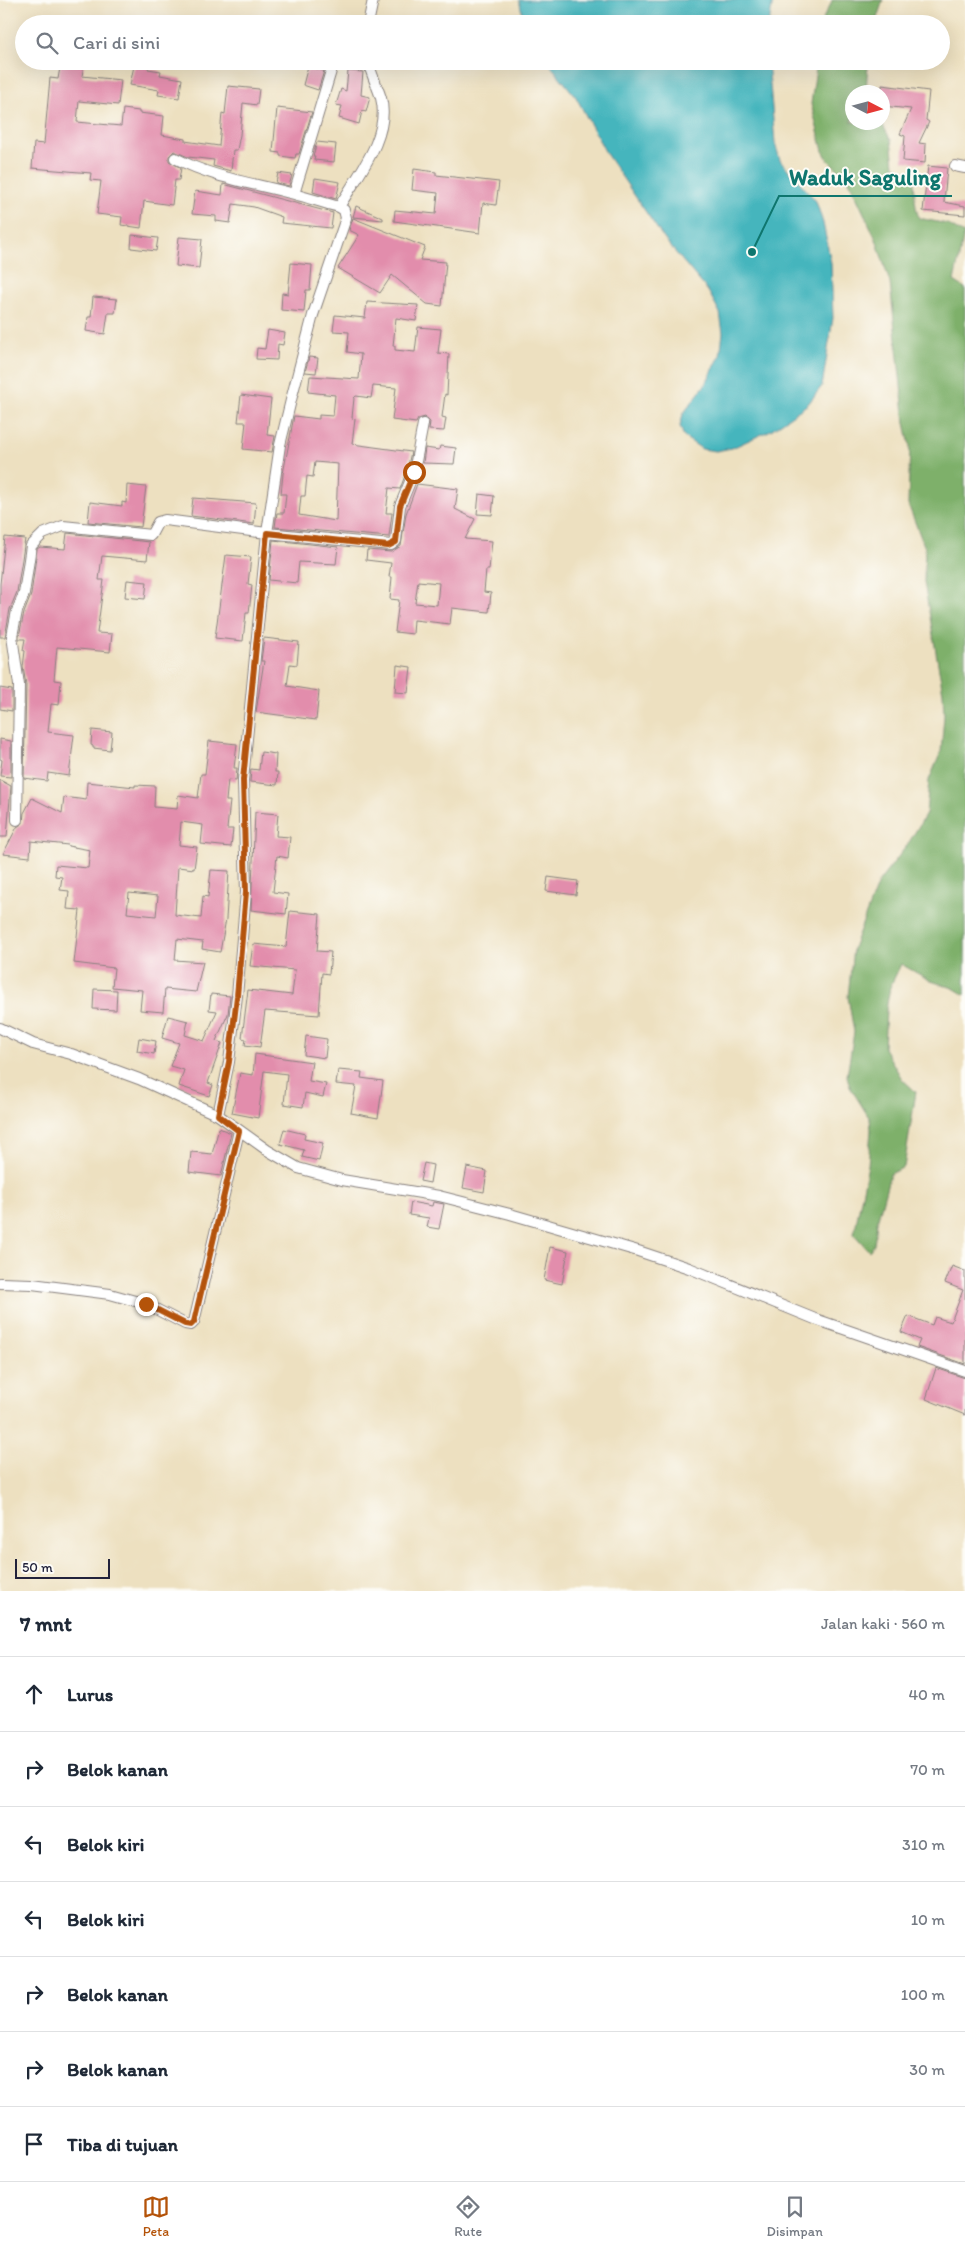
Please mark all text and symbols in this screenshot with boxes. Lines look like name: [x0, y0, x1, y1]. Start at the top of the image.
search box: [15, 15, 950, 70]
icon: search: [33, 29, 61, 57]
text: Cari di sini: [73, 31, 160, 54]
north arrow: [845, 85, 890, 130]
callout: Waduk Saguling: [779, 159, 952, 196]
text: Waduk Saguling: [789, 164, 942, 191]
route start: [403, 461, 426, 484]
route end: [135, 1293, 158, 1316]
scale bar: [15, 1556, 110, 1579]
text: 50 m: [22, 1559, 53, 1576]
text: 7 mnt: [20, 1611, 72, 1636]
text: Jalan kaki · 560 m: [821, 1614, 945, 1633]
icon: ahead: [20, 1680, 48, 1708]
text: Lurus: [67, 1683, 113, 1706]
text: 40 m: [908, 1685, 945, 1704]
icon: right: [20, 1755, 48, 1783]
text: Belok kanan: [67, 1758, 168, 1781]
text: 70 m: [910, 1760, 945, 1779]
icon: left: [20, 1830, 48, 1858]
text: Belok kiri: [67, 1833, 144, 1856]
text: 310 m: [902, 1835, 945, 1854]
icon: left: [20, 1905, 48, 1933]
text: Belok kiri: [67, 1908, 144, 1931]
text: 10 m: [911, 1910, 945, 1929]
icon: right: [20, 1980, 48, 2008]
text: Belok kanan: [67, 1983, 168, 2006]
text: 100 m: [901, 1985, 945, 2004]
icon: right: [20, 2055, 48, 2083]
text: Belok kanan: [67, 2058, 168, 2081]
text: 30 m: [909, 2060, 945, 2079]
icon: arrive: [20, 2130, 48, 2158]
text: Tiba di tujuan: [67, 2133, 178, 2156]
tab: Peta: [142, 2193, 170, 2240]
tab: Rute: [454, 2193, 482, 2240]
tab: Disimpan: [766, 2193, 823, 2240]

